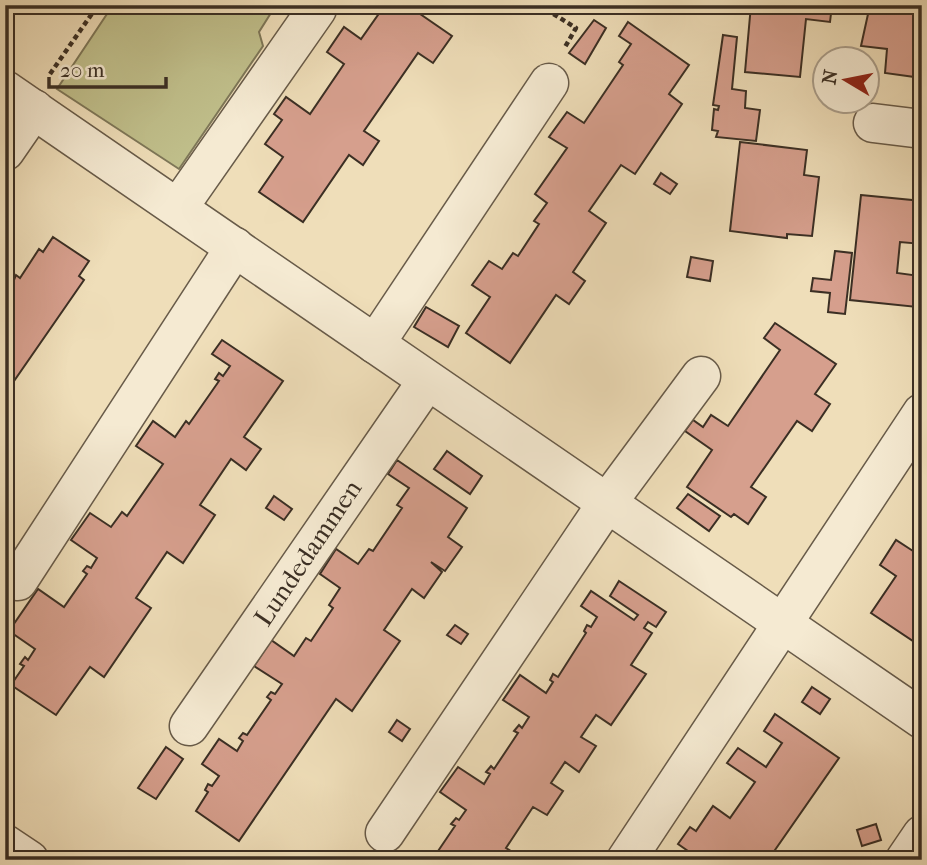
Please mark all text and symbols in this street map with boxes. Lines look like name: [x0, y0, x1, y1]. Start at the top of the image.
scale bar: [49, 46, 166, 90]
north arrow: [811, 46, 881, 116]
text: 20 m: [60, 58, 105, 82]
text: N: [818, 68, 842, 86]
street label: Lundedammen: [248, 474, 368, 632]

